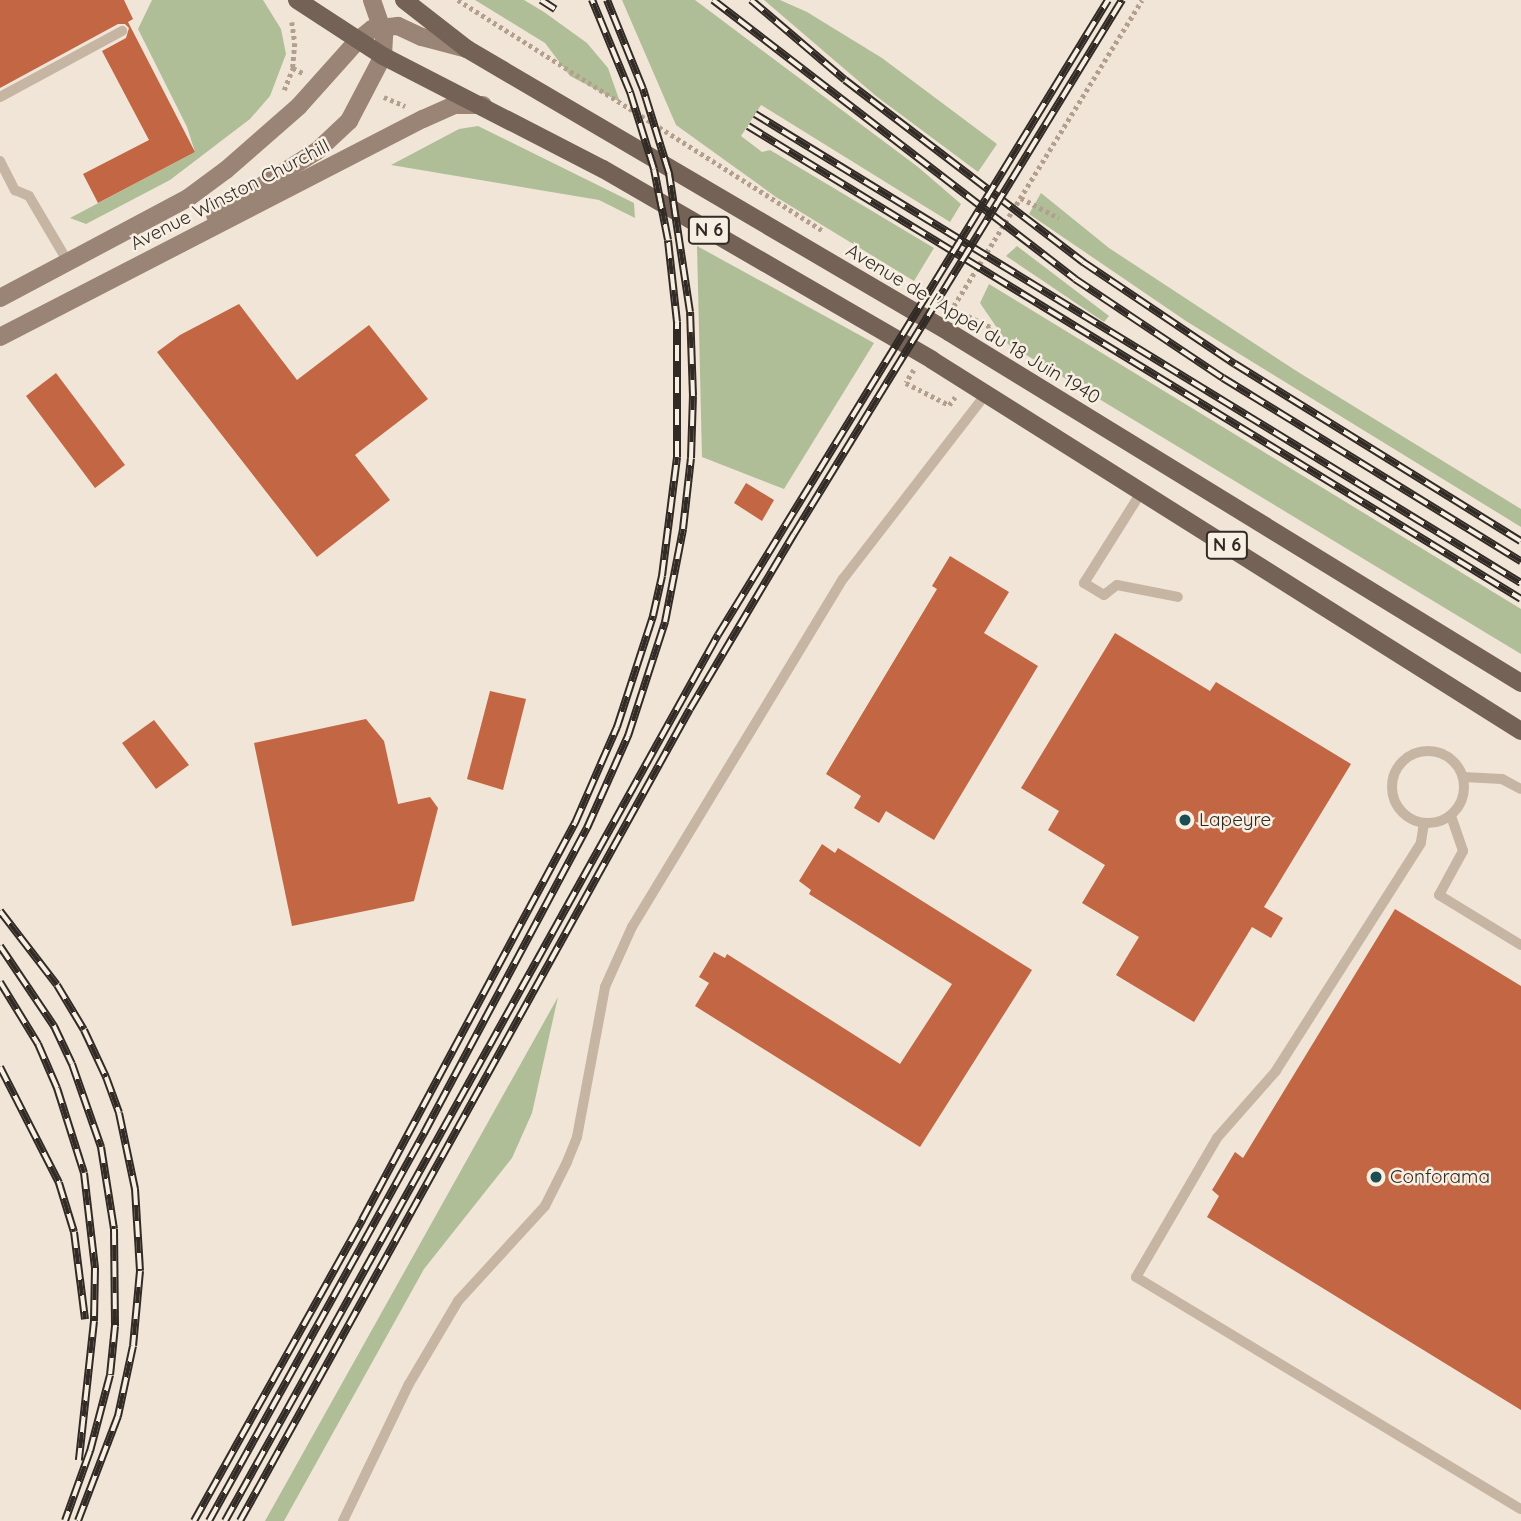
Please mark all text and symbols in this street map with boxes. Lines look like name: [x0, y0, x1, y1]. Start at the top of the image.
street label: Avenue Winston Churchill: [126, 135, 334, 255]
road number: N 6: [686, 215, 732, 244]
street label: Avenue de l'Appel du 18 Juin 1940: [842, 239, 1104, 409]
road number: N 6: [1204, 530, 1250, 560]
place label: Lapeyre: [1199, 809, 1271, 831]
marker: Lapeyre: [1177, 812, 1193, 828]
place label: Conforama: [1390, 1166, 1490, 1188]
marker: Conforama: [1368, 1169, 1384, 1185]

